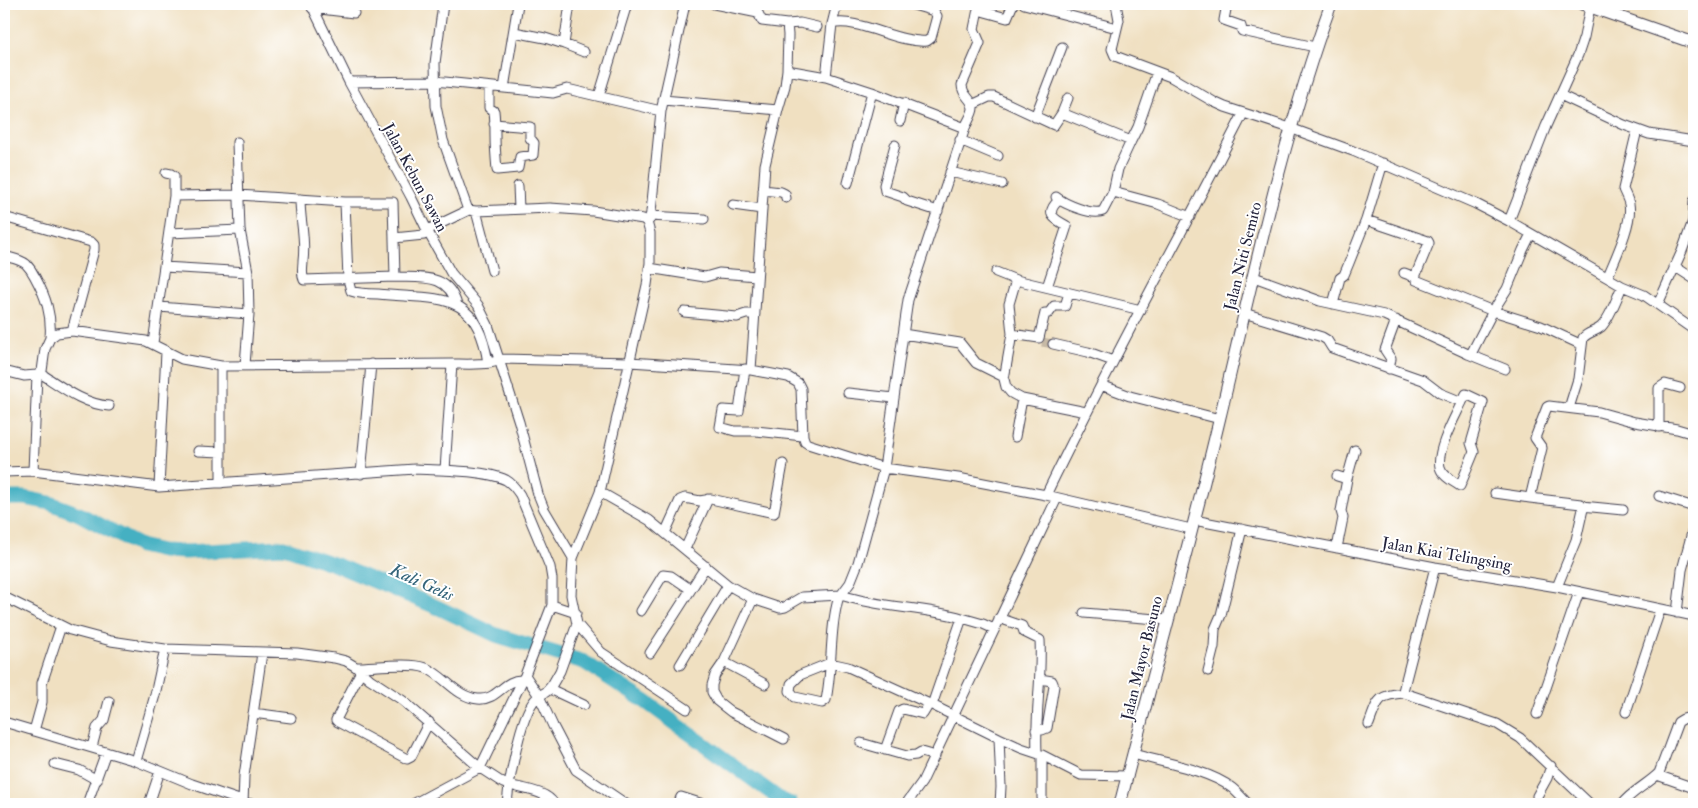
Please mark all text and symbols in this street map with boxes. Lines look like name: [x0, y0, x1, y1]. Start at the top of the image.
street label: Jalan Kebun Sawan: [377, 119, 452, 236]
street label: Jalan Niti Semito: [1220, 200, 1267, 314]
street label: Jalan Kiai Telingsing: [1379, 533, 1514, 576]
water label: Kali Gelis: [385, 558, 458, 607]
street label: Jalan Mayor Basuno: [1117, 594, 1168, 724]

